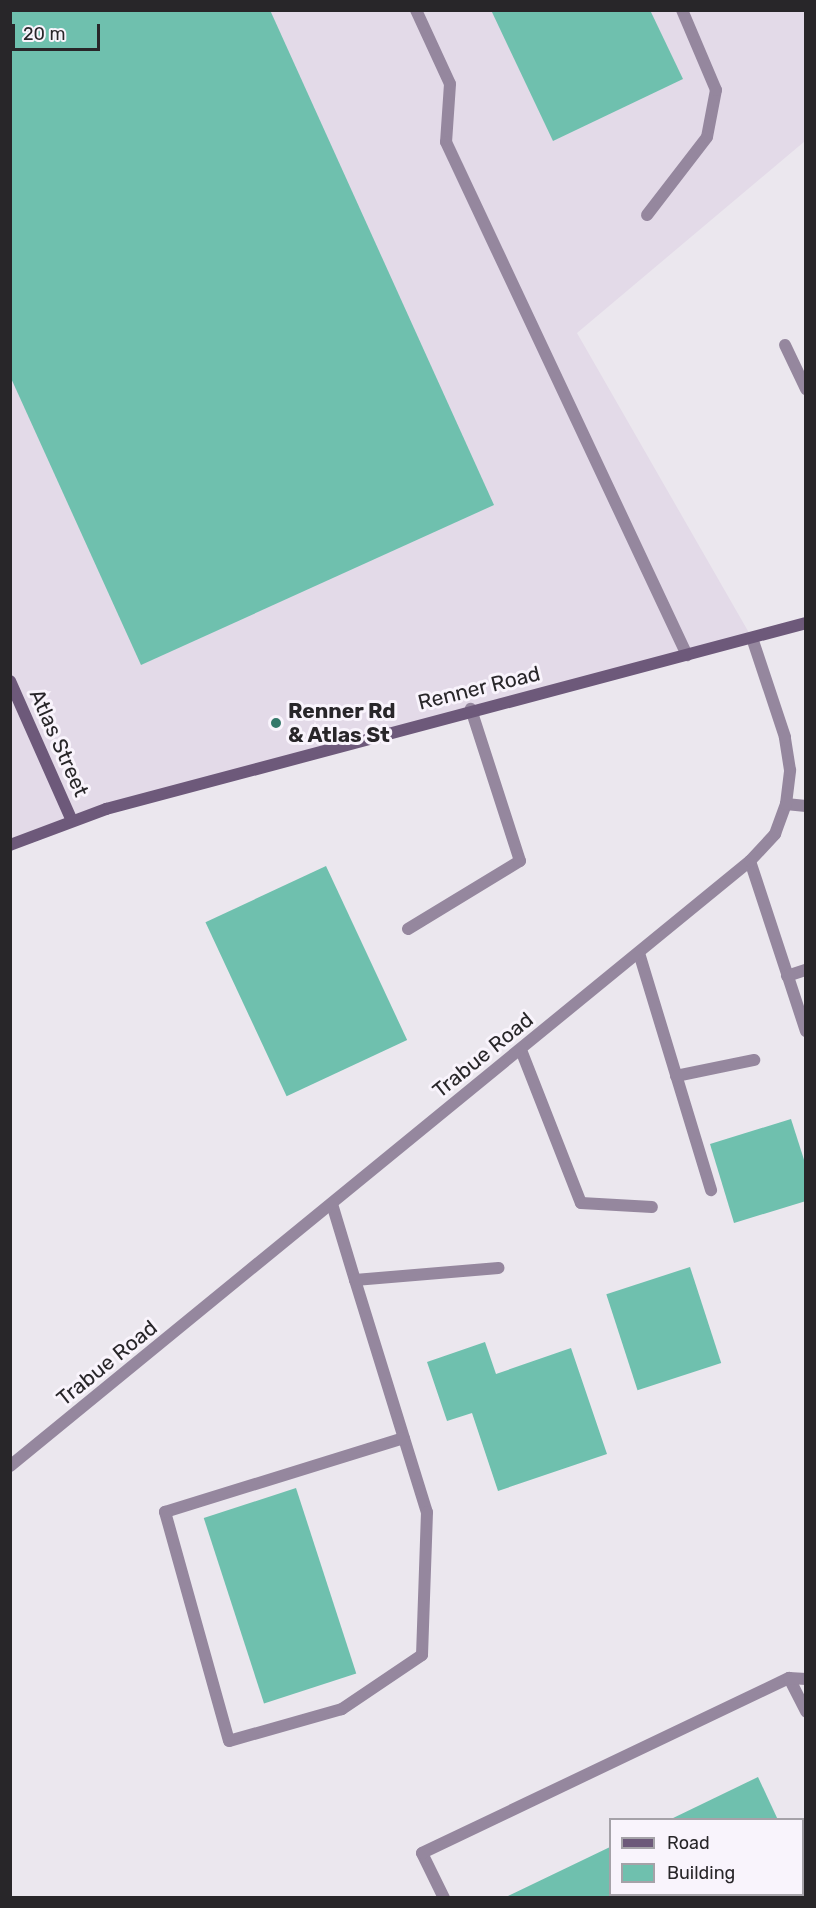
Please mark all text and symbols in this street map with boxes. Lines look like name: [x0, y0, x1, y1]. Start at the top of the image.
scale bar: [15, 12, 104, 50]
text: 20 m: [23, 23, 65, 45]
street label: Renner Road: [415, 661, 543, 715]
street label: Atlas Street: [24, 685, 94, 801]
place label: Renner Rd & Atlas St: [288, 698, 396, 748]
marker: Renner Rd & Atlas St: [269, 716, 283, 730]
street label: Trabue Road: [428, 1007, 538, 1103]
street label: Trabue Road: [52, 1315, 162, 1411]
legend: [609, 1818, 804, 1896]
text: Road: [667, 1832, 710, 1854]
text: Building: [667, 1862, 735, 1884]

